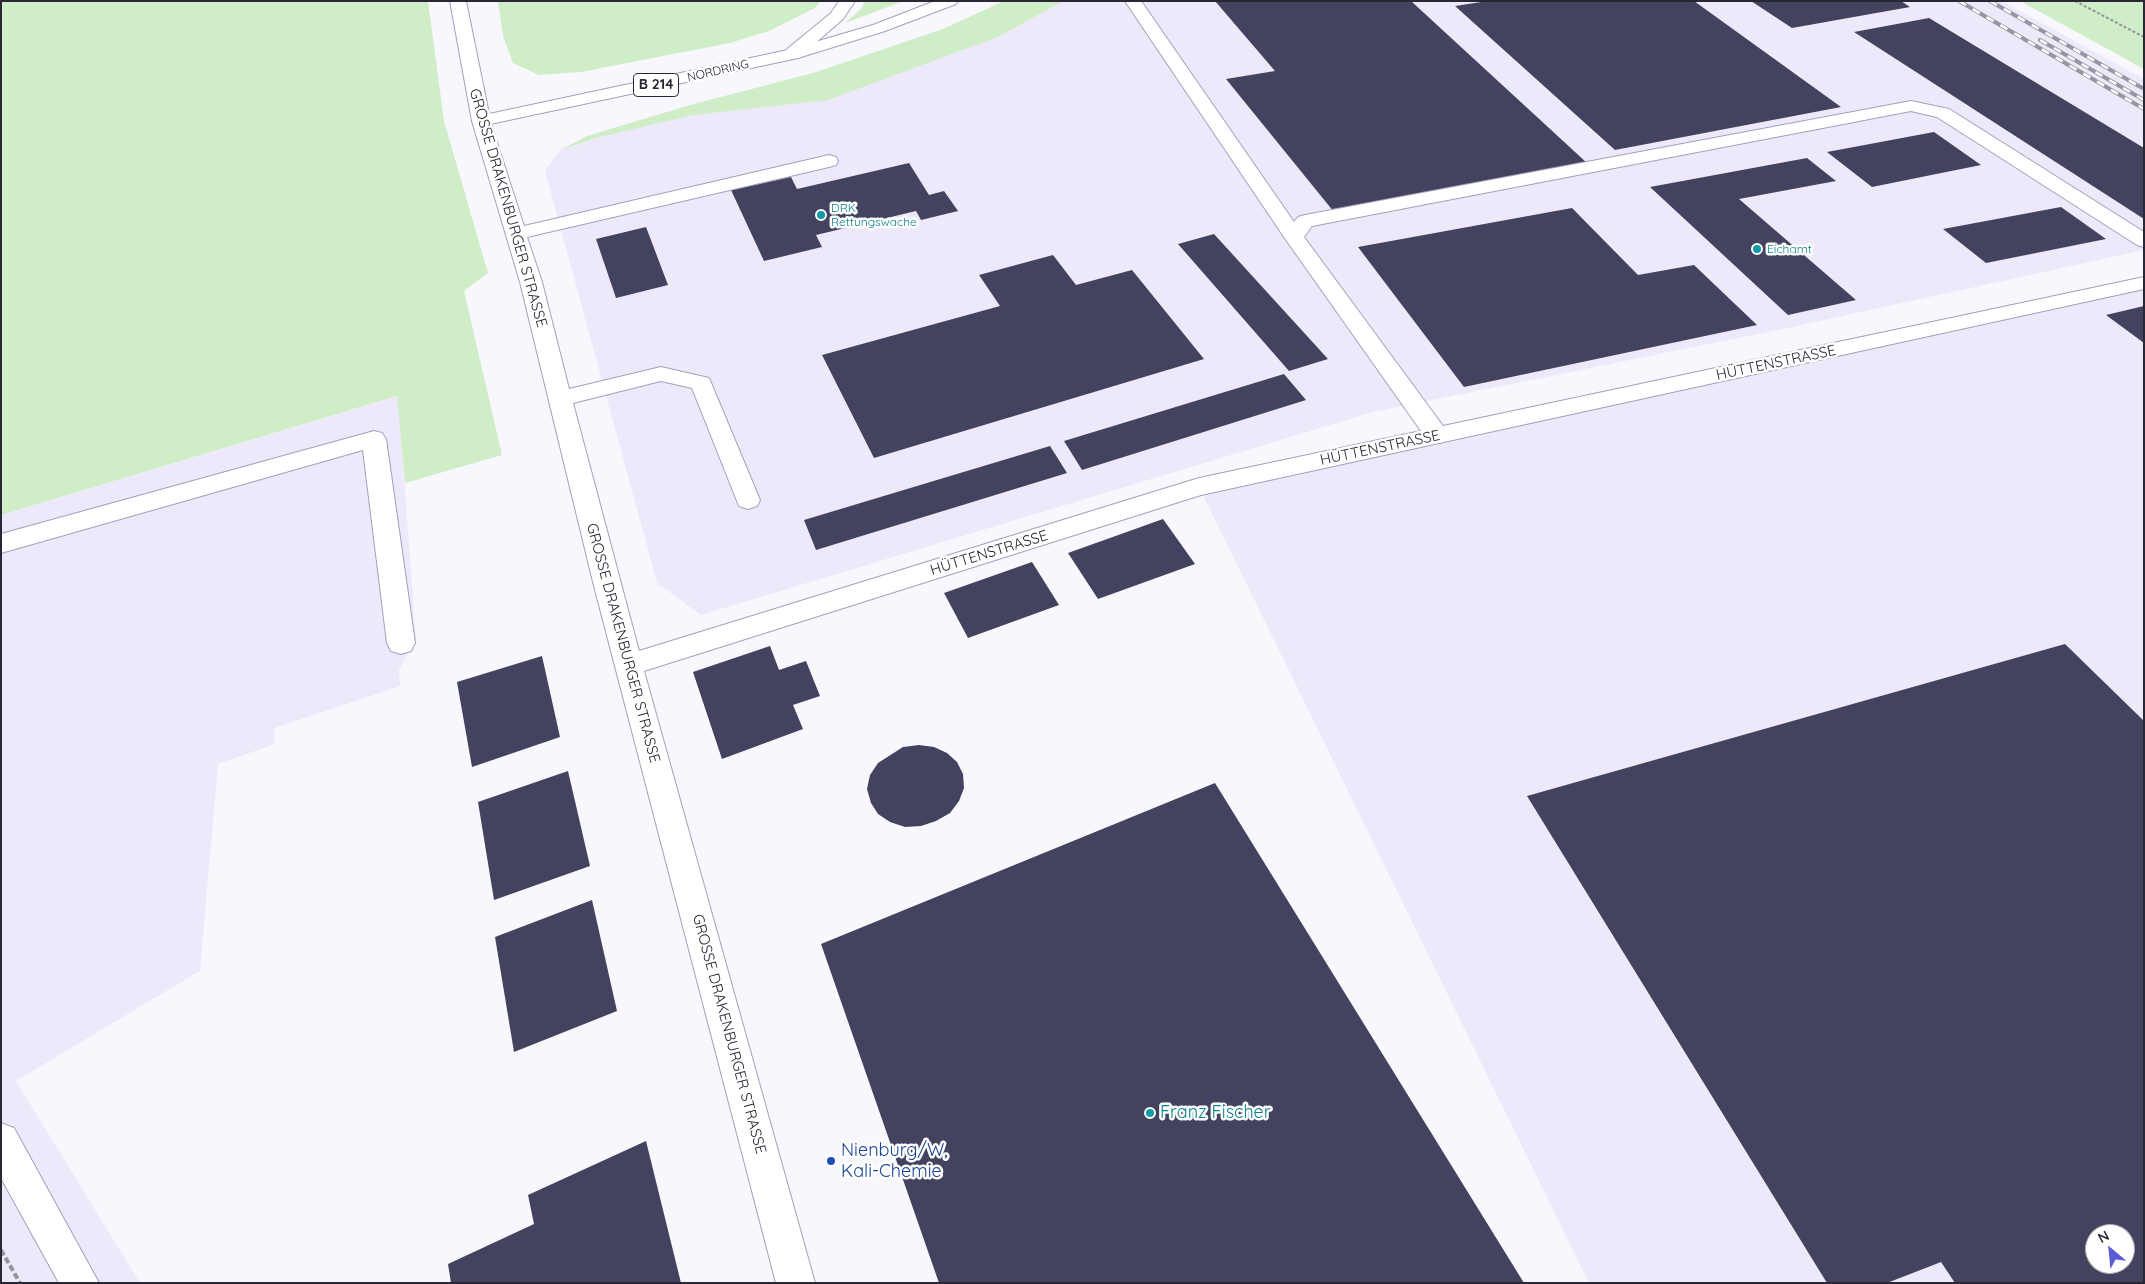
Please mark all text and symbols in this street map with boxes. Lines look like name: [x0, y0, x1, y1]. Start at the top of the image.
street label: NORDRING: [686, 57, 750, 85]
road number: B 214: [634, 74, 678, 96]
street label: GROSSE DRAKENBURGER STRASSE: [465, 87, 551, 329]
place label: DRK Rettungswache: [831, 201, 917, 229]
marker: DRK Rettungswache: [815, 209, 827, 221]
place label: Eichamt: [1767, 242, 1812, 256]
marker: Eichamt: [1751, 243, 1763, 255]
street label: HÜTTENSTRASSE: [1714, 342, 1838, 384]
street label: HÜTTENSTRASSE: [1318, 427, 1442, 469]
street label: GROSSE DRAKENBURGER STRASSE: [582, 521, 664, 765]
street label: HÜTTENSTRASSE: [928, 527, 1050, 579]
street label: GROSSE DRAKENBURGER STRASSE: [688, 912, 770, 1156]
place label: Franz Fischer: [1160, 1102, 1271, 1124]
marker: Franz Fischer: [1144, 1107, 1156, 1119]
place label: Nienburg/W, Kali-Chemie: [841, 1140, 948, 1182]
marker: Nienburg/W, Kali-Chemie: [825, 1155, 837, 1167]
north arrow: [2085, 1224, 2135, 1274]
text: N: [2095, 1226, 2112, 1247]

